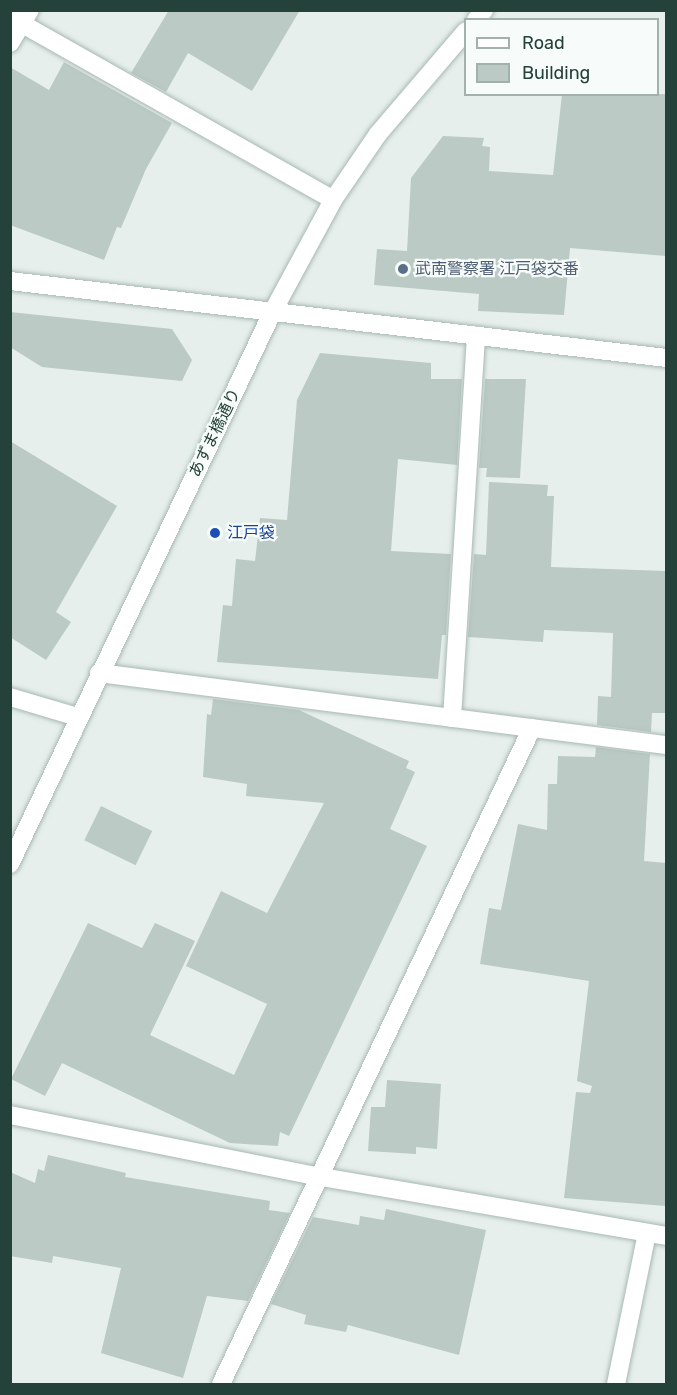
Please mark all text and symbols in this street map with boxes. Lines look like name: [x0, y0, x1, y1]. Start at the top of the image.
legend: [464, 18, 659, 96]
text: Road: [522, 32, 565, 54]
text: Building: [522, 62, 590, 84]
place label: 武南警察署 江戸袋交番: [415, 259, 579, 279]
marker: 武南警察署 江戸袋交番: [396, 262, 410, 276]
street label: あずま橋通り: [185, 386, 245, 480]
place label: 江戸袋: [227, 523, 275, 543]
marker: 江戸袋: [208, 526, 222, 540]

